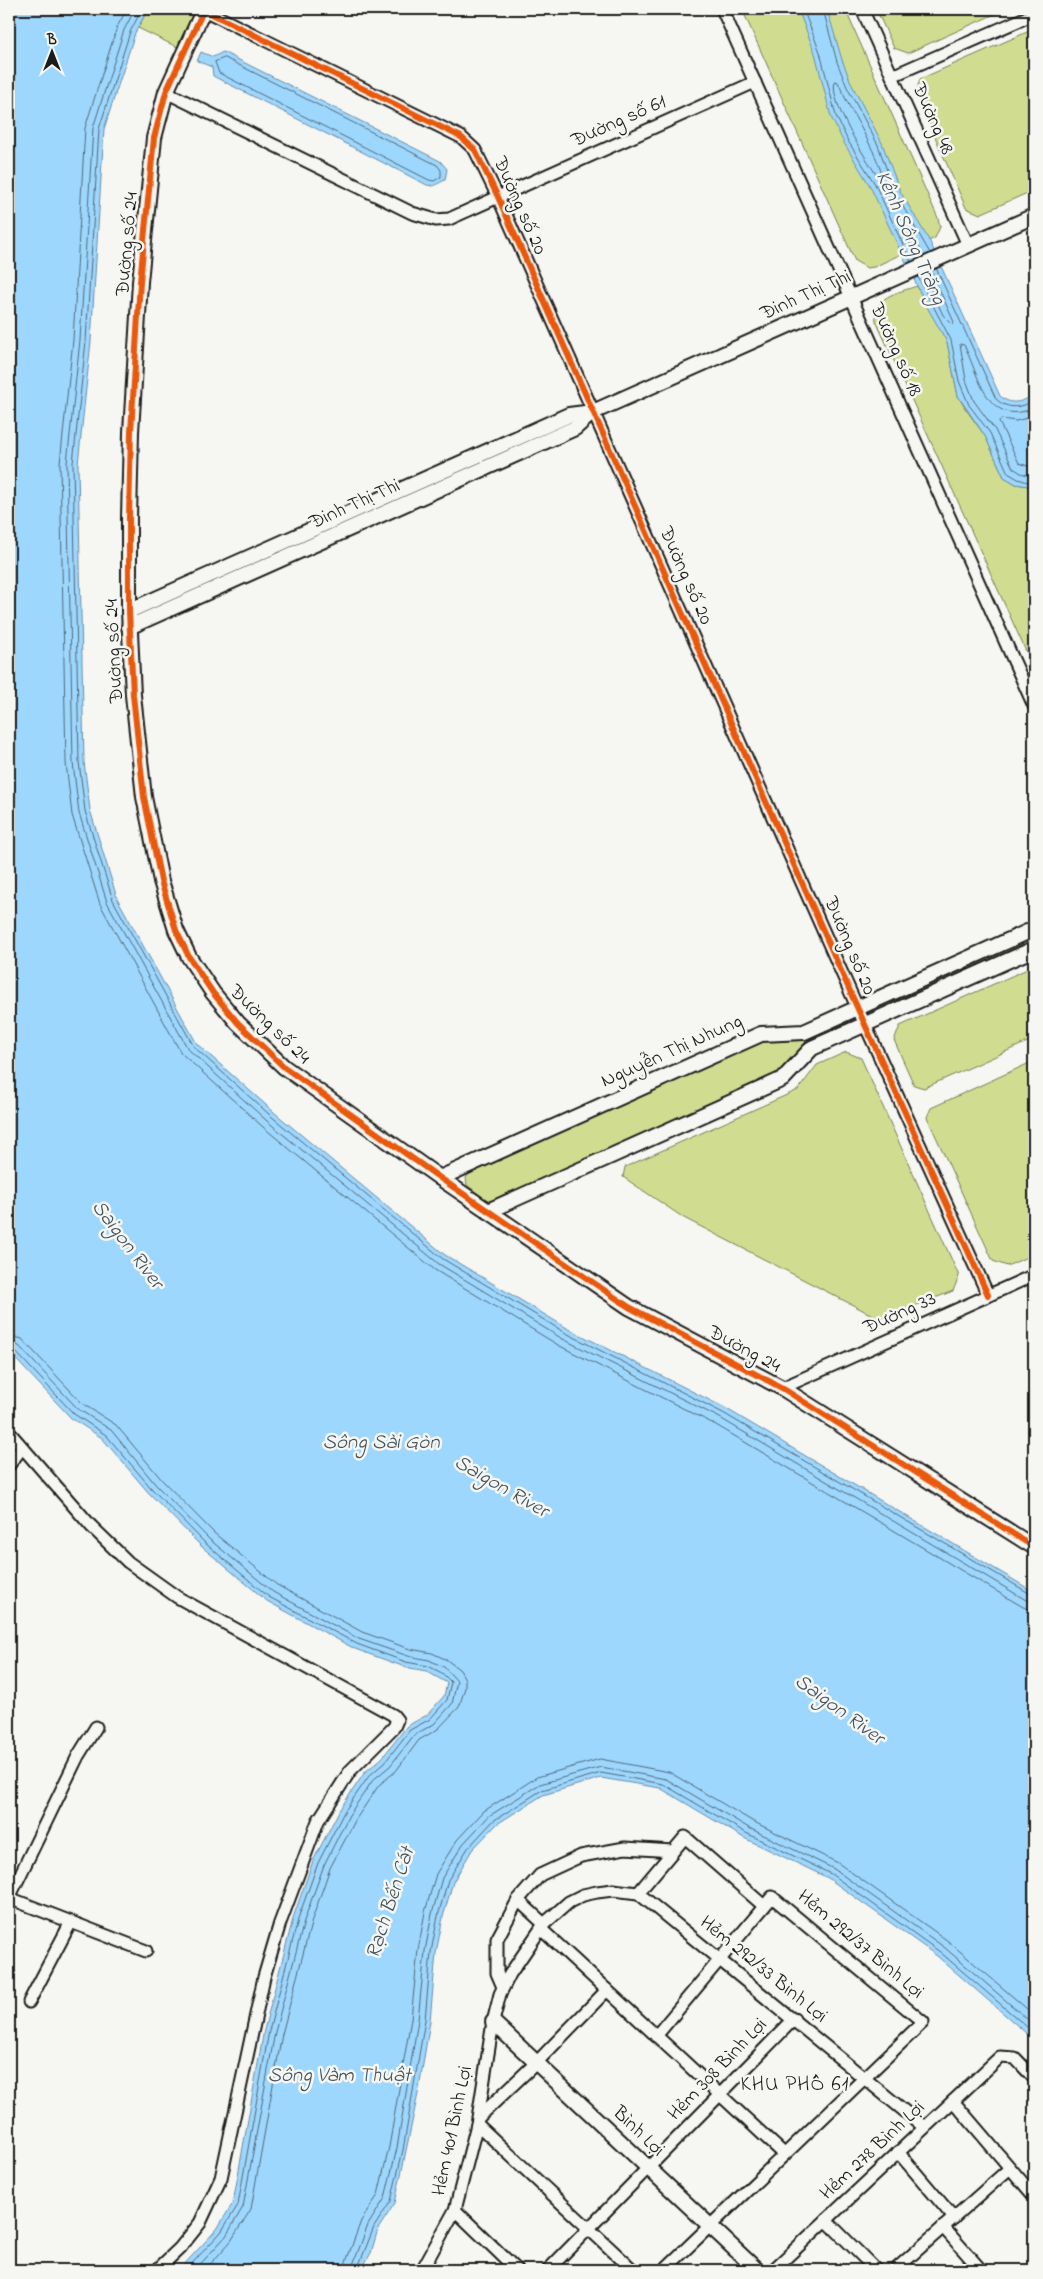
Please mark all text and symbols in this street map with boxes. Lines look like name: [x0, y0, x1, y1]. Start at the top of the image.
north arrow: [28, 28, 78, 78]
text: B: [46, 30, 57, 51]
street label: Đường 48: [902, 77, 961, 160]
street label: Đường số 61: [566, 88, 671, 157]
street label: Đường số 20: [483, 151, 554, 260]
water label: Kênh Sông Trăng: [866, 166, 953, 311]
street label: Đường số 24: [109, 191, 148, 298]
street label: Đinh Thị Thi: [755, 263, 856, 329]
street label: Đường số 18: [860, 298, 929, 402]
street label: Đinh Thị Thi: [304, 472, 405, 538]
street label: Đường số 20: [649, 521, 720, 630]
street label: Đường số 24: [98, 598, 133, 705]
street label: Đường số 20: [814, 891, 883, 1000]
street label: Đường số 24: [220, 978, 317, 1072]
street label: Nguyễn Thị Nhung: [597, 1008, 748, 1097]
water label: Saigon River: [83, 1194, 172, 1298]
street label: Đường 33: [858, 1285, 941, 1344]
street label: Đường 24: [701, 1318, 785, 1382]
water label: Sông Sài Gòn: [322, 1428, 440, 1459]
water label: Saigon River: [448, 1448, 556, 1528]
water label: Saigon River: [787, 1667, 892, 1755]
water label: Rạch Bến Cát: [359, 1841, 424, 1963]
street label: Hẻm 292/37 Bình Lợi: [790, 1883, 930, 2007]
street label: Hẻm 292/33 Bình Lợi: [693, 1909, 833, 2031]
street label: Hẻm 308 Bình Lợi: [661, 2012, 775, 2128]
water label: Sông Vàm Thuật: [267, 2061, 413, 2092]
street label: Hẻm 401 Bình Lợi: [425, 2063, 481, 2199]
district label: KHU PHỐ 61: [741, 2070, 849, 2100]
street label: Hẻm 278 Bình Lợi: [814, 2094, 932, 2208]
street label: Bình Lợi: [605, 2099, 671, 2164]

